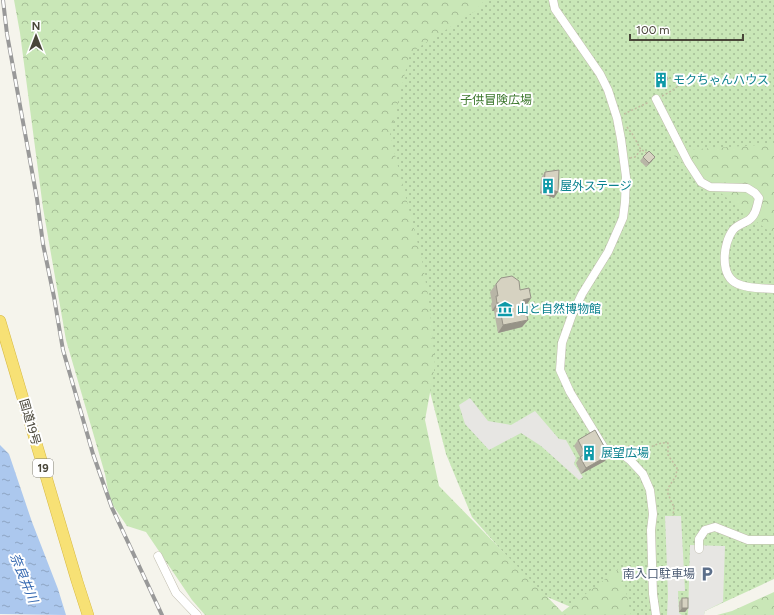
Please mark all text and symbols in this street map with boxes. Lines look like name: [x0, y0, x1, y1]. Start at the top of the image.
north arrow: [16, 16, 56, 56]
scale bar: [630, 16, 743, 42]
text: N: [32, 20, 40, 33]
text: 100 m: [636, 23, 670, 37]
building icon: モクちゃんハウス: [652, 71, 670, 89]
place label: モクちゃんハウス: [673, 73, 769, 87]
park label: 子供冒険広場: [460, 93, 532, 107]
building icon: 屋外ステージ: [539, 177, 557, 195]
place label: 屋外ステージ: [560, 179, 632, 193]
museum icon: 山と自然博物館: [496, 300, 514, 318]
place label: 山と自然博物館: [517, 302, 601, 316]
street label: 国道19号: [17, 397, 43, 447]
building icon: 展望広場: [580, 444, 598, 462]
place label: 展望広場: [601, 446, 649, 460]
road number: 19: [33, 459, 53, 477]
water label: 奈良井川: [7, 551, 41, 607]
parking icon: 南入口駐車場: [698, 565, 716, 583]
place label: 南入口駐車場: [623, 567, 695, 581]

